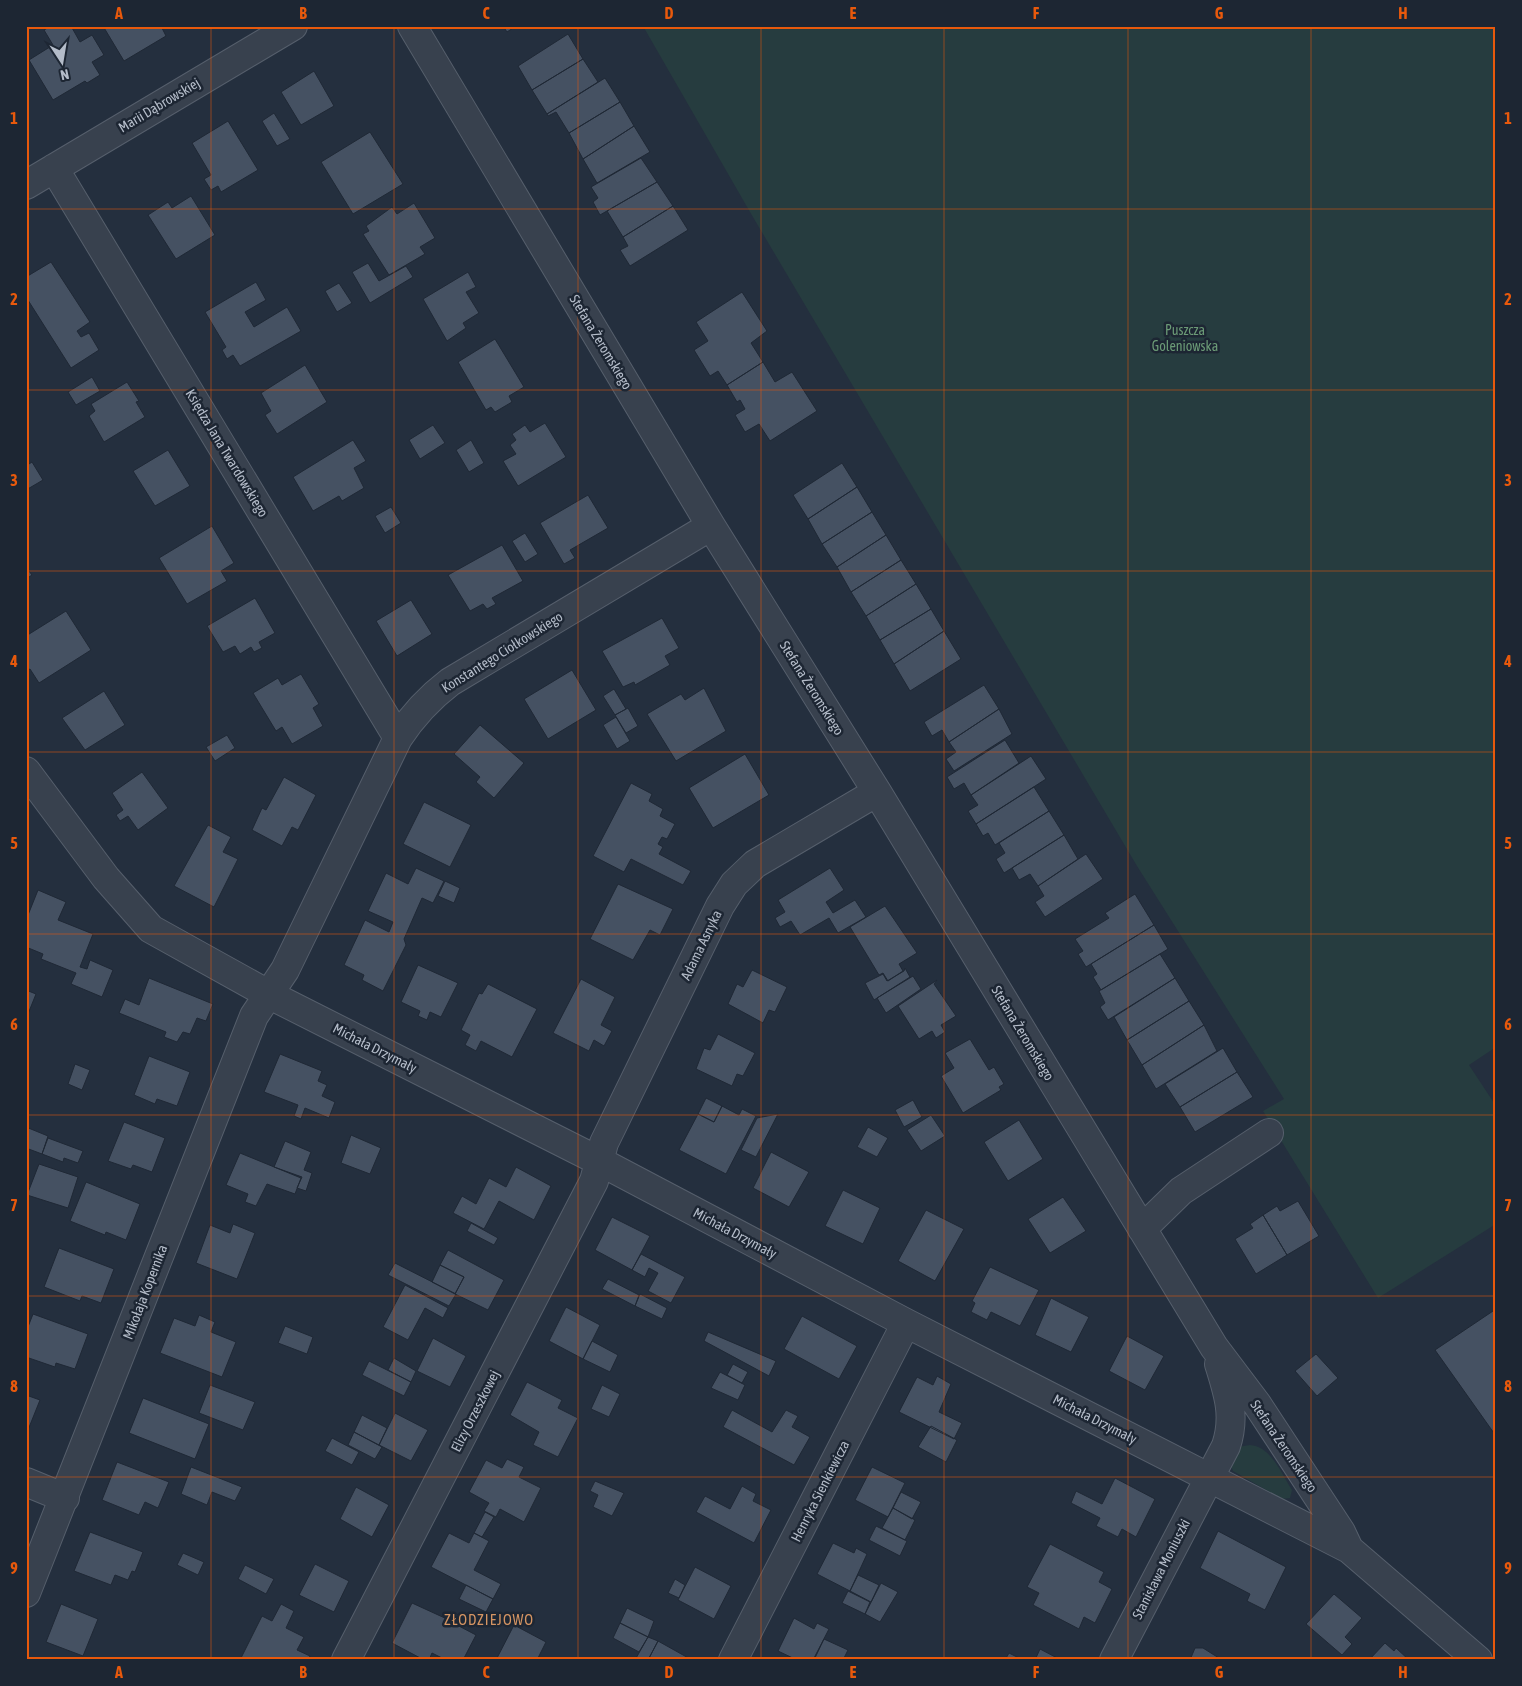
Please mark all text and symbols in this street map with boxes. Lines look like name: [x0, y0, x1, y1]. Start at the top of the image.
text: A: [114, 4, 123, 22]
text: B: [299, 4, 307, 22]
text: C: [482, 4, 490, 22]
text: D: [665, 4, 674, 22]
text: E: [850, 4, 857, 22]
text: F: [1033, 4, 1040, 22]
text: G: [1215, 4, 1224, 22]
text: H: [1398, 4, 1408, 22]
north arrow: [38, 38, 88, 88]
text: N: [59, 66, 70, 83]
street label: Marii Dąbrowskiej: [116, 75, 202, 135]
text: 1: [10, 109, 18, 127]
text: 1: [1504, 109, 1512, 127]
text: 2: [10, 290, 18, 308]
text: 2: [1504, 290, 1512, 308]
street label: Stefana Żeromskiego: [566, 292, 636, 392]
park label: Puszcza Goleniowska: [1152, 322, 1218, 354]
street label: Księdza Jana Twardowskiego: [183, 386, 271, 520]
text: 3: [10, 471, 18, 489]
text: 3: [1504, 471, 1512, 489]
street label: Konstantego Ciołkowskiego: [438, 608, 566, 696]
street label: Stefana Żeromskiego: [777, 638, 847, 738]
text: 4: [9, 652, 18, 670]
text: 4: [1503, 652, 1512, 670]
text: 5: [10, 834, 18, 852]
text: 5: [1504, 834, 1512, 852]
street label: Adama Asnyka: [677, 908, 725, 982]
street label: Stefana Żeromskiego: [988, 983, 1058, 1083]
text: 6: [10, 1015, 18, 1033]
text: 6: [1504, 1015, 1512, 1033]
street label: Michała Drzymały: [330, 1020, 420, 1076]
text: 7: [10, 1196, 18, 1214]
text: 7: [1504, 1196, 1512, 1214]
street label: Michała Drzymały: [691, 1204, 780, 1262]
street label: Mikołaja Kopernika: [120, 1243, 170, 1341]
street label: Elizy Orzeszkowej: [448, 1368, 502, 1454]
text: 8: [10, 1377, 18, 1395]
text: 8: [1504, 1377, 1512, 1395]
street label: Michała Drzymały: [1050, 1391, 1140, 1447]
street label: Stefana Żeromskiego: [1247, 1397, 1321, 1495]
street label: Henryka Sienkiewicza: [788, 1438, 852, 1544]
street label: Stanisława Moniuszki: [1129, 1516, 1193, 1622]
text: 9: [10, 1559, 18, 1577]
text: 9: [1504, 1559, 1512, 1577]
district label: ZŁODZIEJOWO: [444, 1611, 534, 1628]
text: A: [114, 1663, 123, 1681]
text: B: [299, 1663, 307, 1681]
text: C: [482, 1663, 490, 1681]
text: D: [665, 1663, 674, 1681]
text: E: [850, 1663, 857, 1681]
text: F: [1033, 1663, 1040, 1681]
text: G: [1215, 1663, 1224, 1681]
text: H: [1398, 1663, 1408, 1681]

